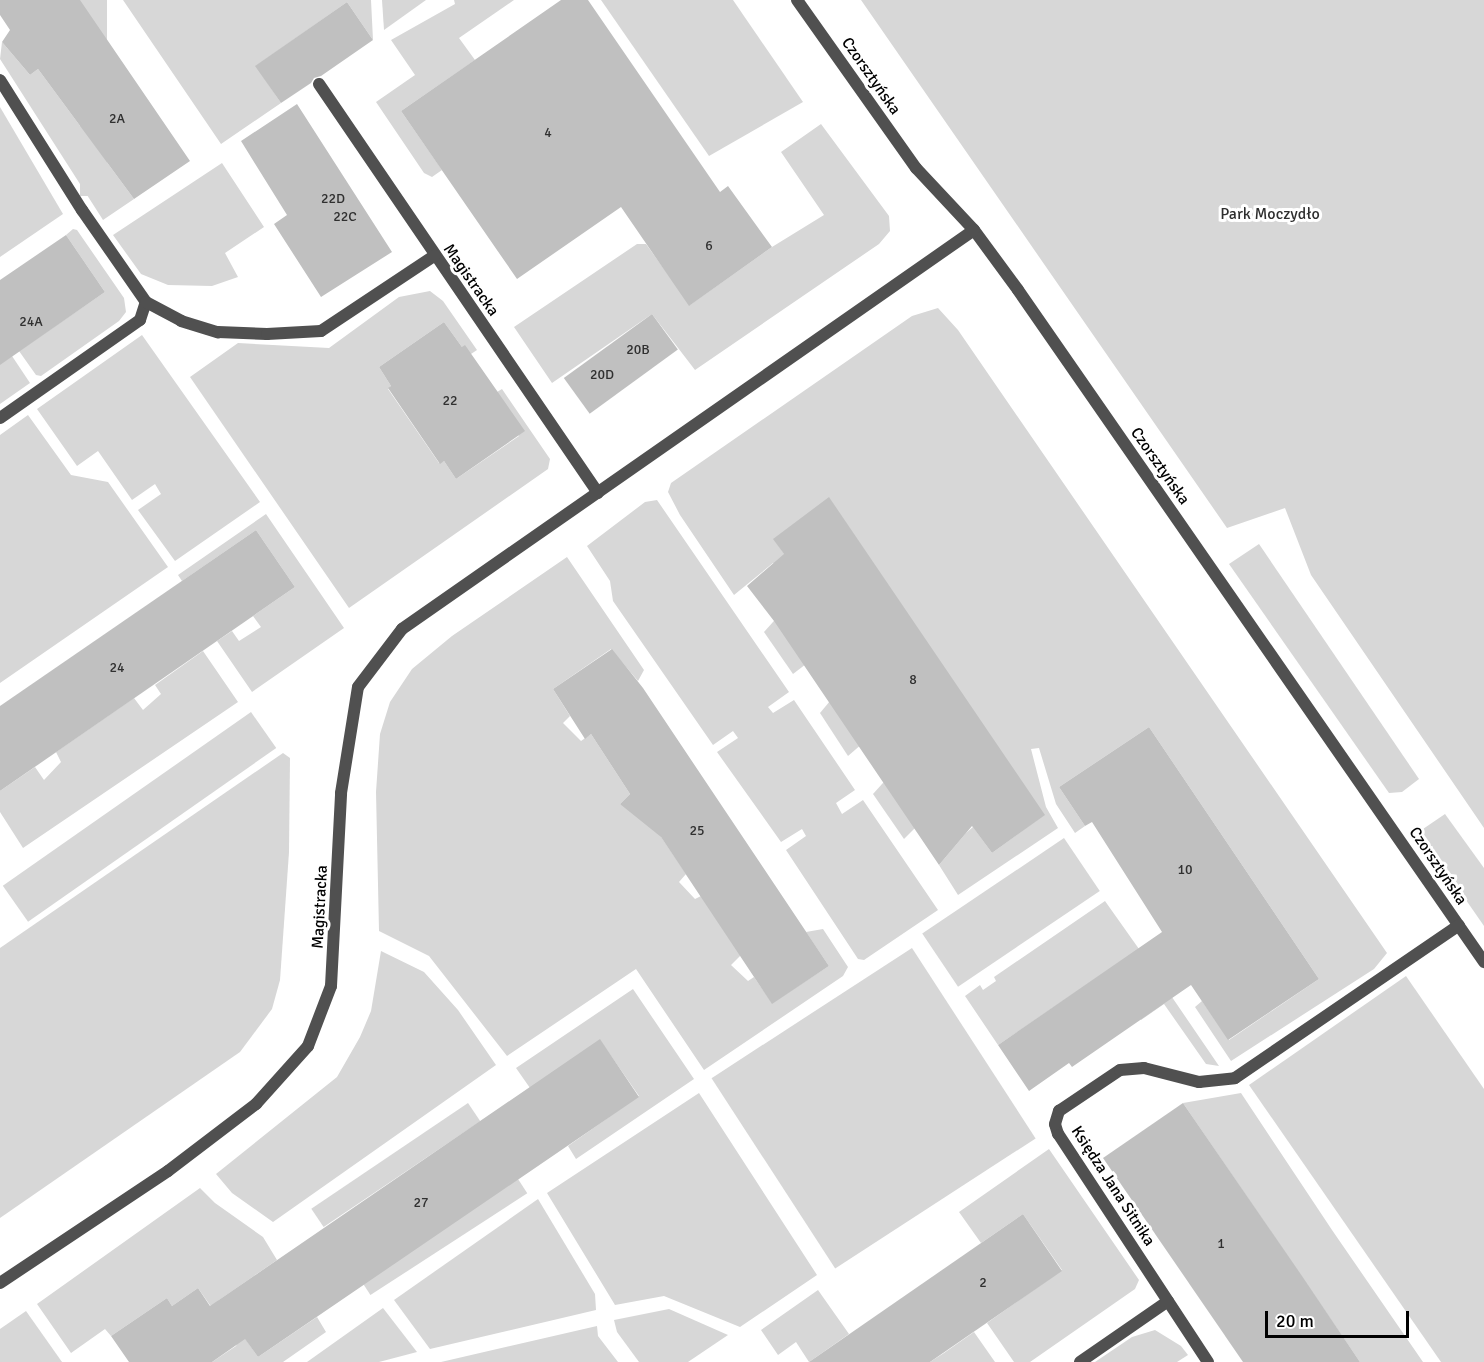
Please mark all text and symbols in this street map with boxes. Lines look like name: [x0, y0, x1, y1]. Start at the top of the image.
street label: Czorsztyńska: [837, 34, 905, 118]
house number: 2A: [109, 111, 125, 127]
house number: 4: [544, 125, 552, 141]
house number: 22D: [321, 191, 345, 207]
park label: Park Moczydło: [1220, 204, 1320, 224]
house number: 22C: [333, 209, 357, 225]
house number: 6: [705, 238, 713, 254]
street label: Magistracka: [439, 240, 503, 320]
house number: 24A: [19, 314, 43, 330]
house number: 20B: [626, 342, 650, 358]
house number: 20D: [590, 367, 614, 383]
house number: 22: [442, 393, 458, 409]
street label: Czorsztyńska: [1126, 424, 1194, 508]
house number: 24: [109, 660, 125, 676]
house number: 8: [909, 672, 917, 688]
house number: 25: [689, 823, 705, 839]
street label: Czorsztyńska: [1405, 823, 1471, 909]
house number: 10: [1177, 862, 1193, 878]
street label: Magistracka: [308, 865, 332, 949]
street label: Księdza Jana Sitnika: [1067, 1122, 1159, 1250]
house number: 27: [413, 1195, 429, 1211]
house number: 1: [1217, 1236, 1225, 1252]
house number: 2: [979, 1275, 987, 1291]
scale bar: [1268, 1299, 1412, 1337]
text: 20 m: [1276, 1310, 1314, 1332]

